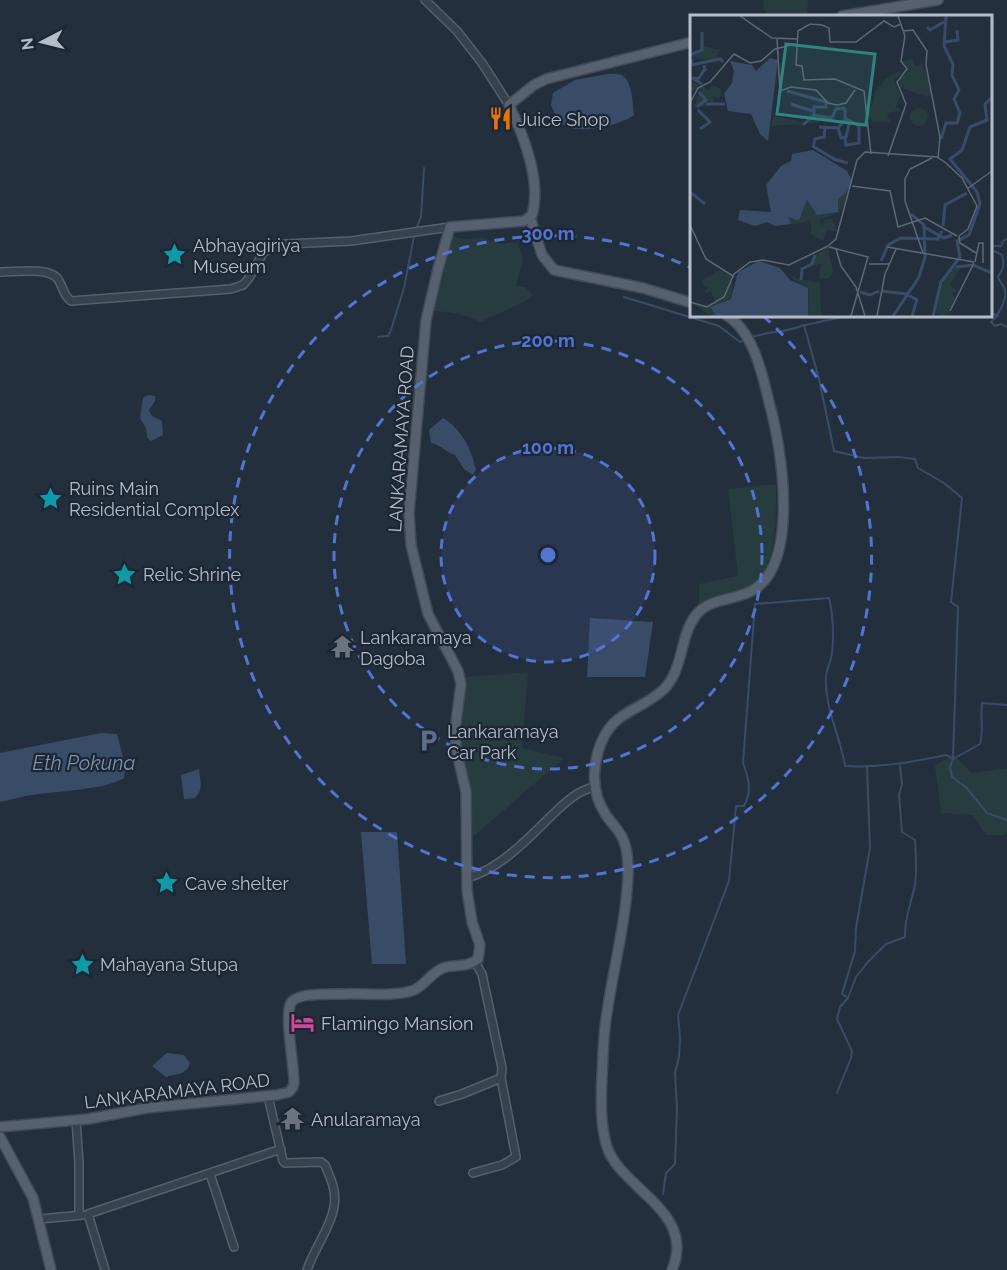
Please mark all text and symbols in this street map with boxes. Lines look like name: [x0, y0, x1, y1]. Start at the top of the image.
north arrow: [12, 12, 72, 72]
inset map: [690, 15, 992, 316]
text: N: [17, 37, 38, 51]
restaurant icon: Juice Shop: [487, 106, 513, 132]
place label: Juice Shop: [518, 109, 609, 130]
text: 300 m: [521, 223, 575, 244]
place label: Abhayagiriya Museum: [193, 235, 300, 277]
place icon: Abhayagiriya Museum: [162, 242, 188, 268]
text: 200 m: [521, 330, 575, 351]
street label: LANKARAMAYA ROAD: [384, 345, 418, 533]
text: 100 m: [522, 437, 574, 458]
place label: Ruins Main Residential Complex: [69, 478, 239, 520]
place icon: Ruins Main Residential Complex: [38, 485, 64, 511]
centre of rings: [538, 545, 558, 565]
place icon: Relic Shrine: [112, 561, 138, 587]
place label: Relic Shrine: [143, 564, 241, 585]
place label: Lankaramaya Dagoba: [360, 627, 472, 669]
temple icon: Lankaramaya Dagoba: [329, 634, 355, 660]
place label: Lankaramaya Car Park: [447, 721, 559, 763]
parking icon: Lankaramaya Car Park: [416, 728, 442, 754]
water label: Eth Pokuna: [33, 751, 135, 775]
place icon: Cave shelter: [154, 870, 180, 896]
place label: Cave shelter: [185, 873, 289, 894]
place icon: Mahayana Stupa: [69, 951, 95, 977]
place label: Mahayana Stupa: [100, 954, 238, 975]
hotel icon: Flamingo Mansion: [290, 1010, 316, 1036]
place label: Flamingo Mansion: [321, 1013, 474, 1034]
street label: LANKARAMAYA ROAD: [83, 1069, 271, 1113]
temple icon: Anularamaya: [280, 1106, 306, 1132]
place label: Anularamaya: [311, 1109, 421, 1130]

